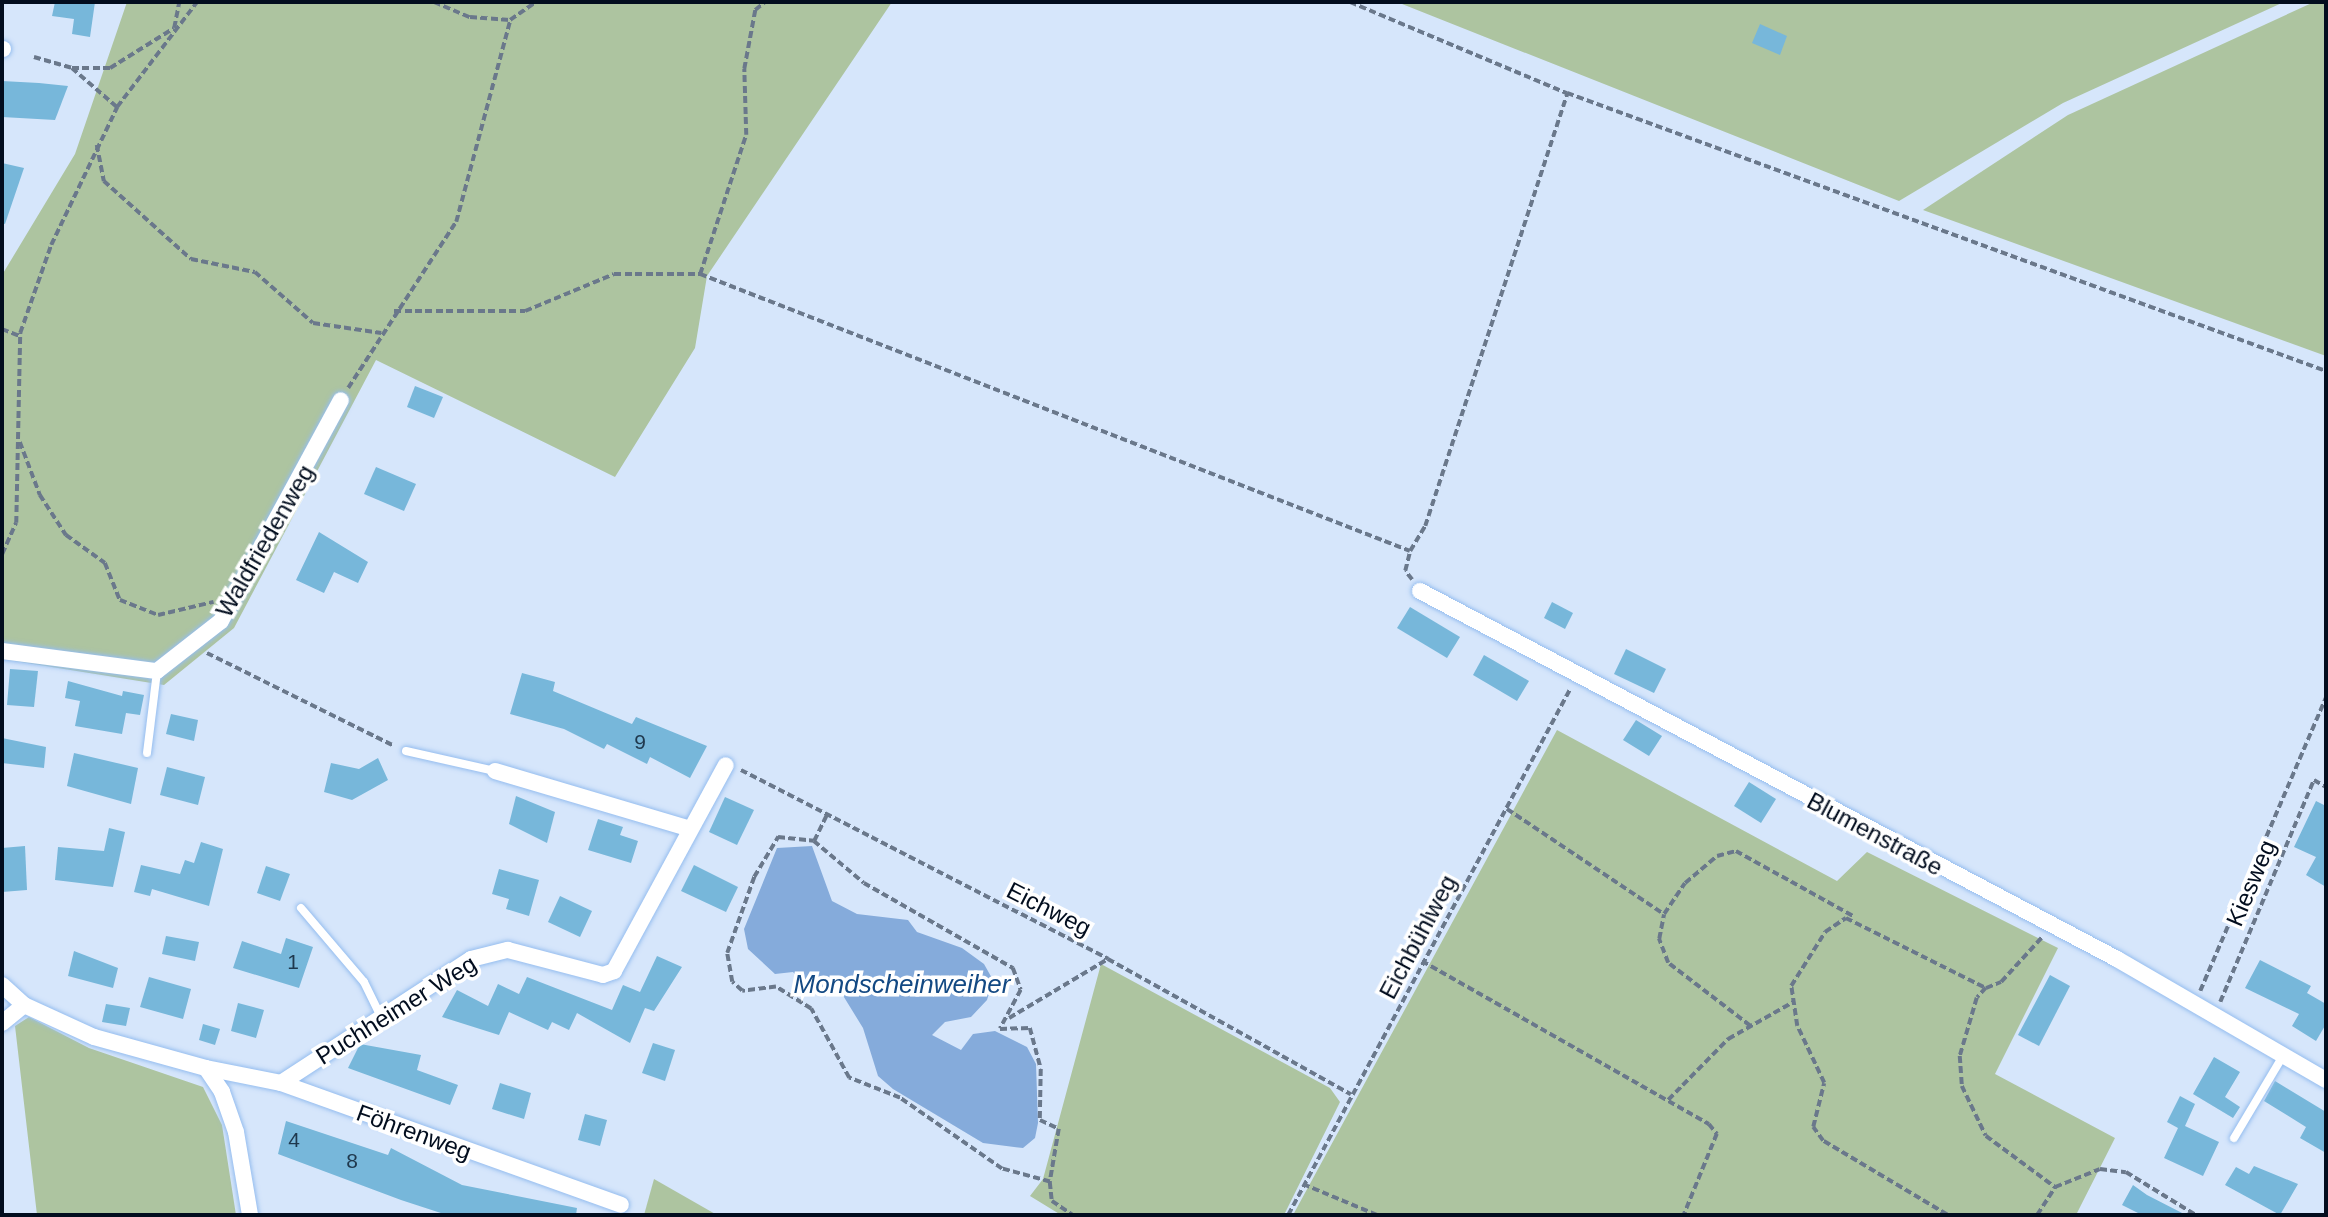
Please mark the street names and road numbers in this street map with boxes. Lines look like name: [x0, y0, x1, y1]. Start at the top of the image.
street label: Waldfriedenweg: [210, 460, 320, 622]
street label: Blumenstraße: [1802, 786, 1948, 882]
street label: Kiesweg: [2220, 836, 2282, 930]
street label: Eichbühlweg: [1373, 870, 1463, 1004]
street label: Eichweg: [1002, 876, 1096, 942]
street label: Puchheimer Weg: [310, 949, 482, 1071]
street label: Föhrenweg: [353, 1098, 475, 1166]

